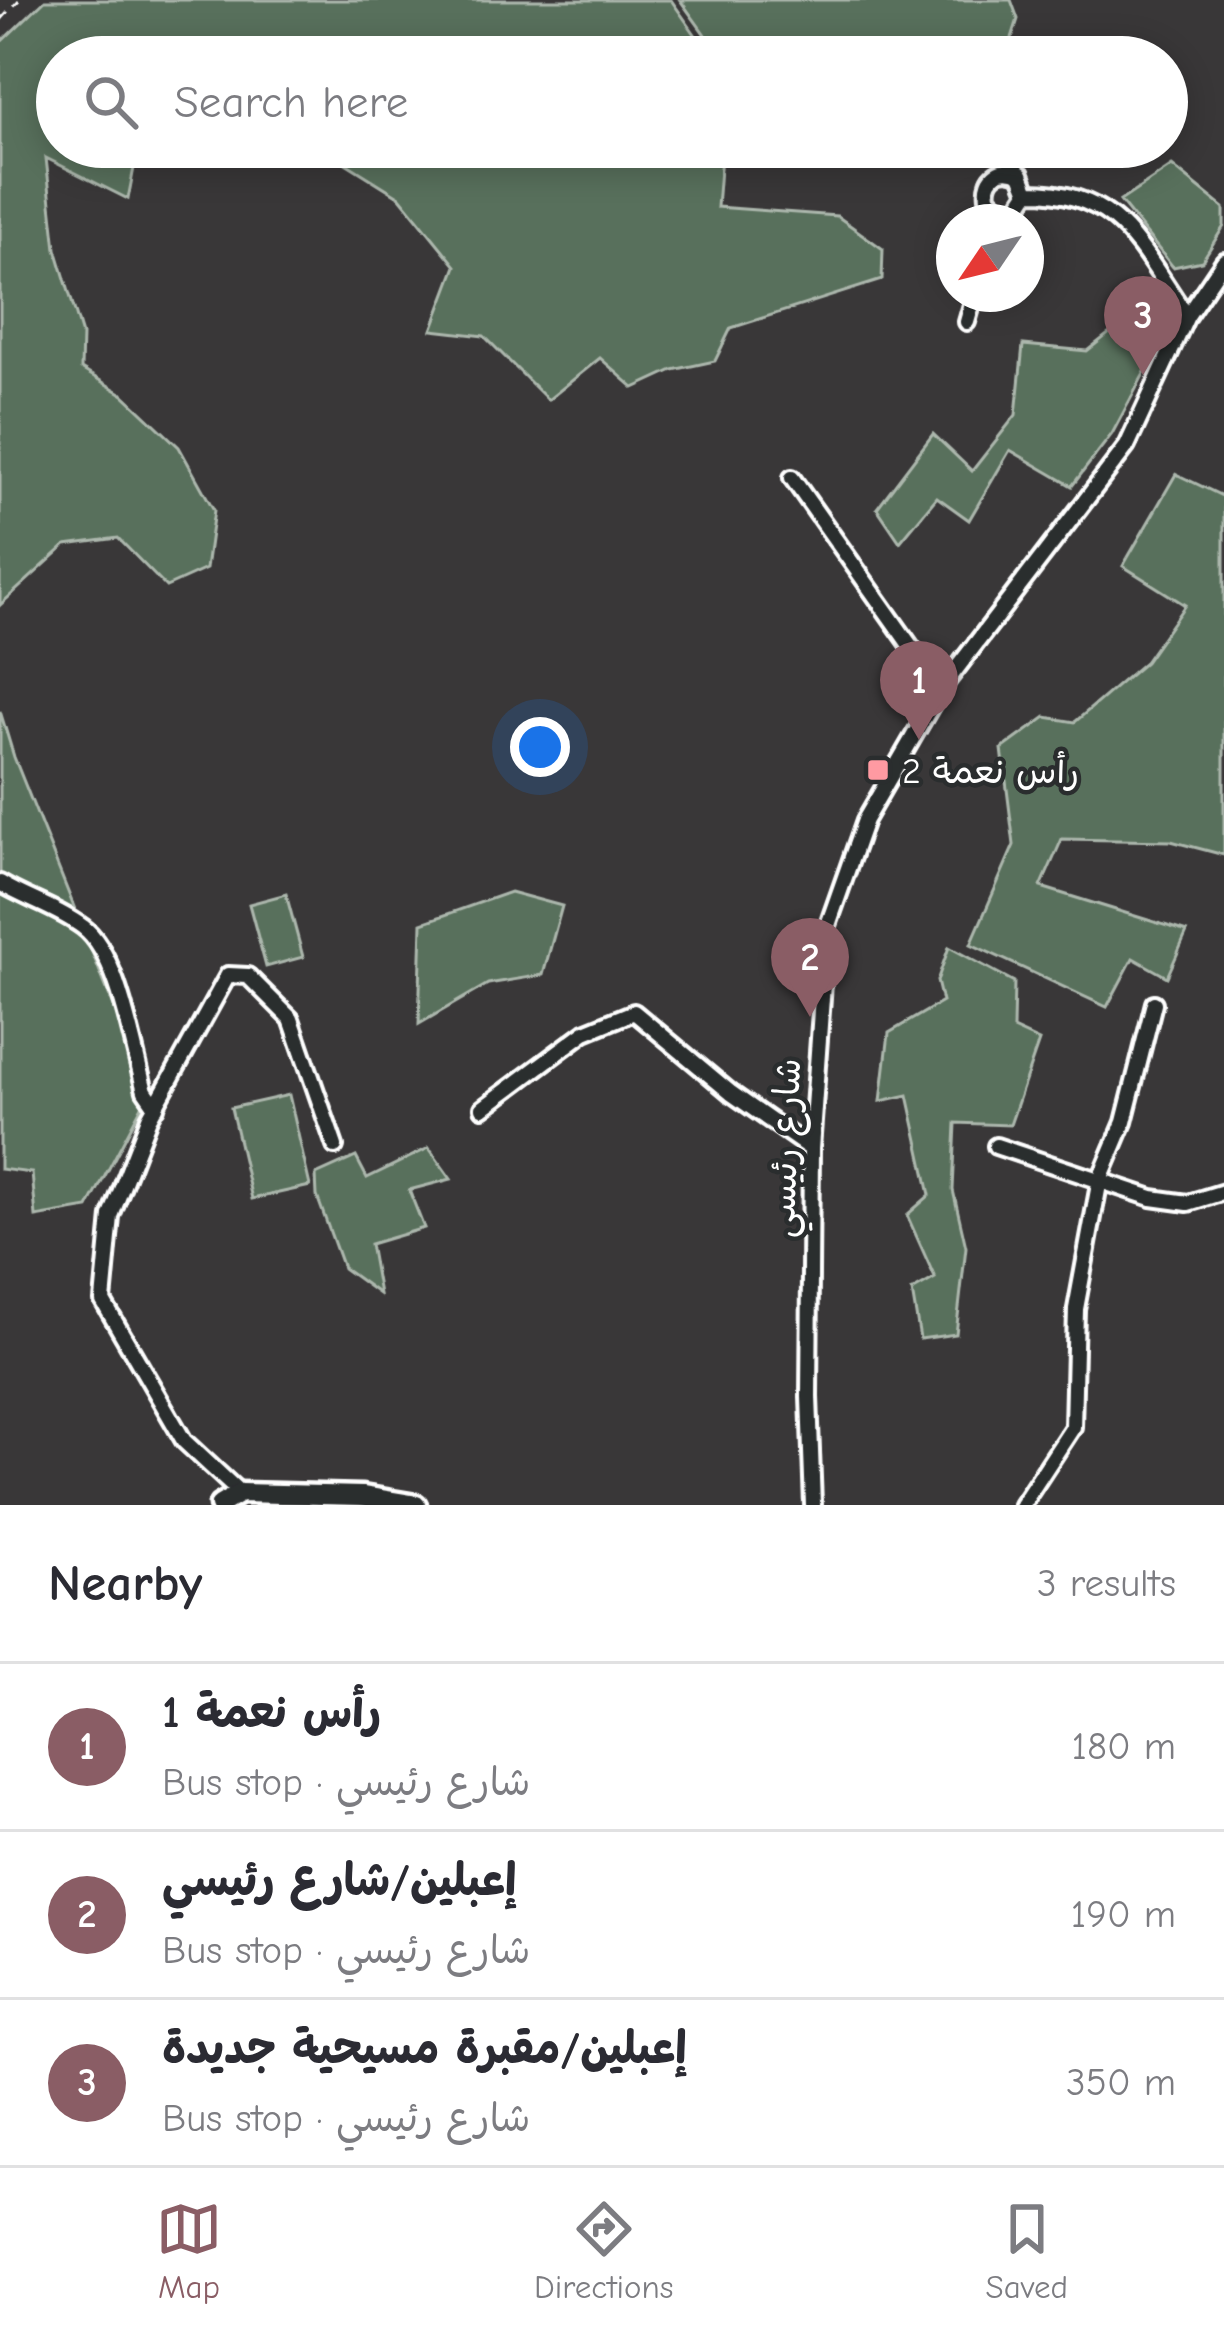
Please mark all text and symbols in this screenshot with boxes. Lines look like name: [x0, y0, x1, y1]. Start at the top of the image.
search box: [36, 36, 1188, 168]
icon: search: [78, 69, 144, 135]
text: Search here: [174, 76, 408, 128]
north arrow: [936, 204, 1044, 312]
pin: 3: [1104, 276, 1182, 375]
pin: 1: [880, 641, 958, 740]
your location: [510, 717, 570, 777]
place label: رأس نعمة 2: [902, 750, 1079, 792]
marker: رأس نعمة 2: [865, 757, 891, 783]
pin: 2: [771, 918, 849, 1017]
street label: شارع رئيسي: [762, 1058, 819, 1239]
text: Nearby: [48, 1554, 202, 1613]
text: 3 results: [1037, 1561, 1176, 1606]
text: رأس نعمة 1: [162, 1686, 381, 1738]
text: 1: [79, 1724, 95, 1769]
text: 180 m: [1071, 1724, 1176, 1769]
text: Bus stop · شارع رئيسي: [162, 1760, 531, 1805]
text: إعبلين/شارع رئيسي: [162, 1854, 517, 1906]
text: 2: [77, 1892, 97, 1937]
text: 190 m: [1071, 1892, 1176, 1937]
text: Bus stop · شارع رئيسي: [162, 1928, 531, 1973]
text: إعبلين/مقبرة مسيحية جديدة: [162, 2022, 687, 2074]
text: 3: [77, 2060, 97, 2105]
text: 350 m: [1066, 2060, 1176, 2105]
text: Bus stop · شارع رئيسي: [162, 2096, 531, 2141]
tab: Map: [156, 2196, 222, 2306]
tab: Directions: [534, 2196, 674, 2306]
tab: Saved: [986, 2196, 1068, 2306]

